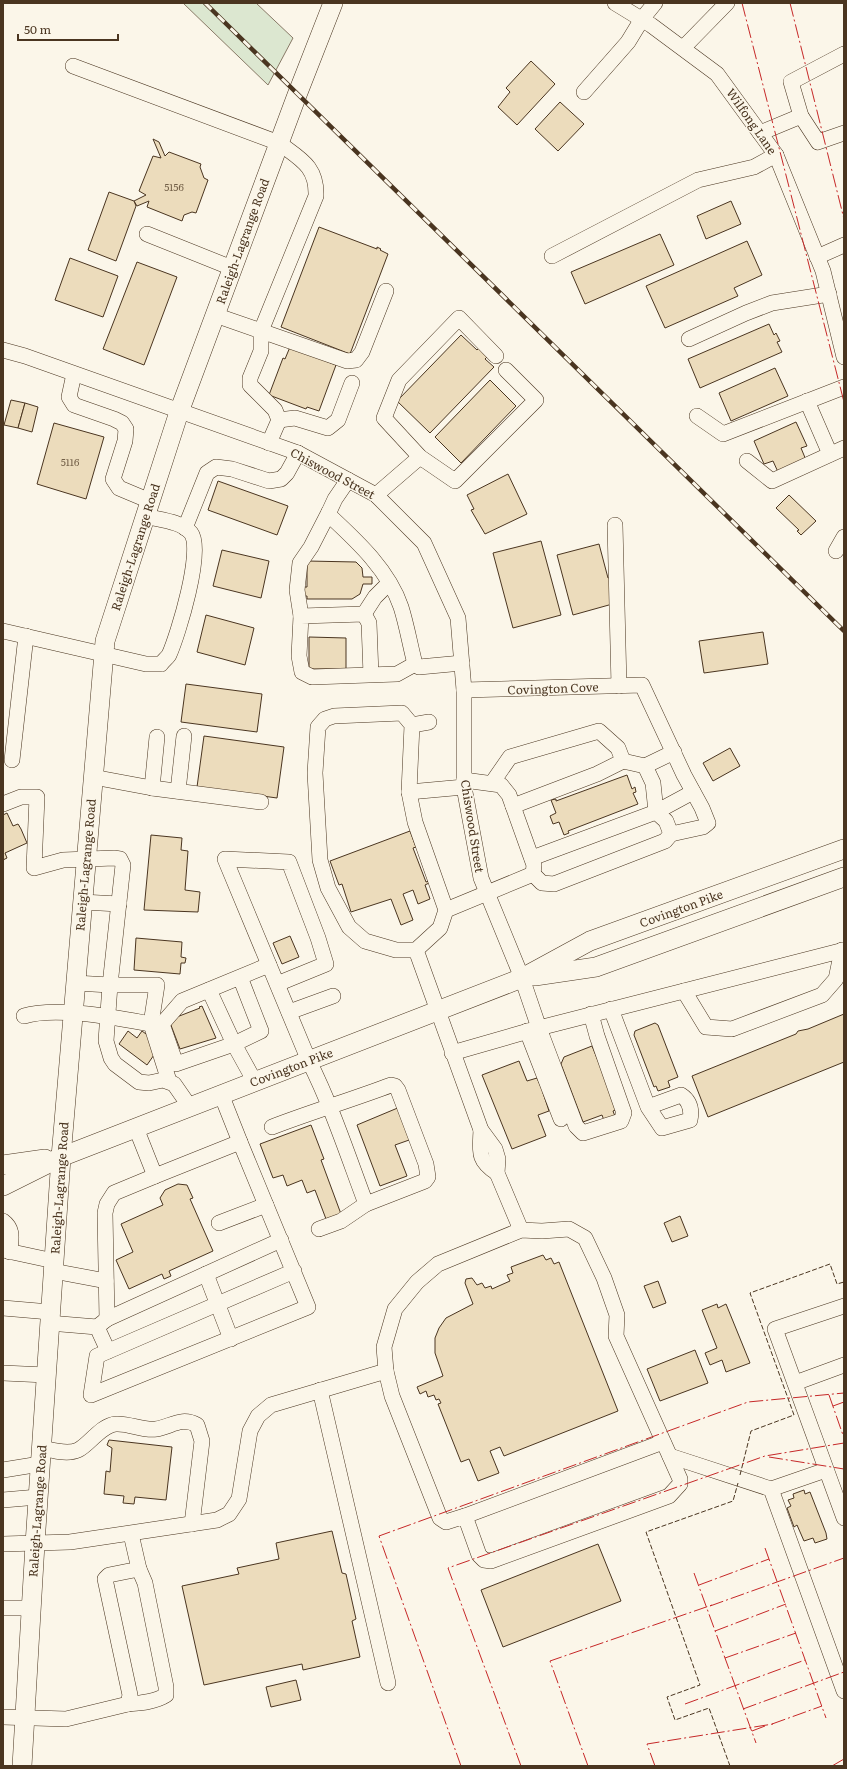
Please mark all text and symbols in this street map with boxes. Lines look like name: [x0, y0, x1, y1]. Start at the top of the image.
scale bar: [18, 16, 118, 42]
text: 50 m: [24, 20, 51, 38]
street label: Wilfong Lane: [722, 84, 782, 158]
street label: Raleigh-Lagrange Road: [211, 175, 273, 307]
house number: 5156: [164, 179, 184, 194]
street label: Chiswood Street: [287, 443, 379, 503]
house number: 5116: [61, 454, 80, 469]
street label: Raleigh-Lagrange Road: [106, 480, 164, 613]
street label: Covington Cove: [507, 677, 599, 699]
street label: Chiswood Street: [457, 778, 489, 874]
street label: Raleigh-Lagrange Road: [70, 797, 100, 932]
street label: Covington Pike: [637, 885, 725, 931]
street label: Covington Pike: [247, 1043, 335, 1091]
street label: Raleigh-Lagrange Road: [45, 1120, 73, 1255]
street label: Raleigh-Lagrange Road: [23, 1443, 51, 1578]

